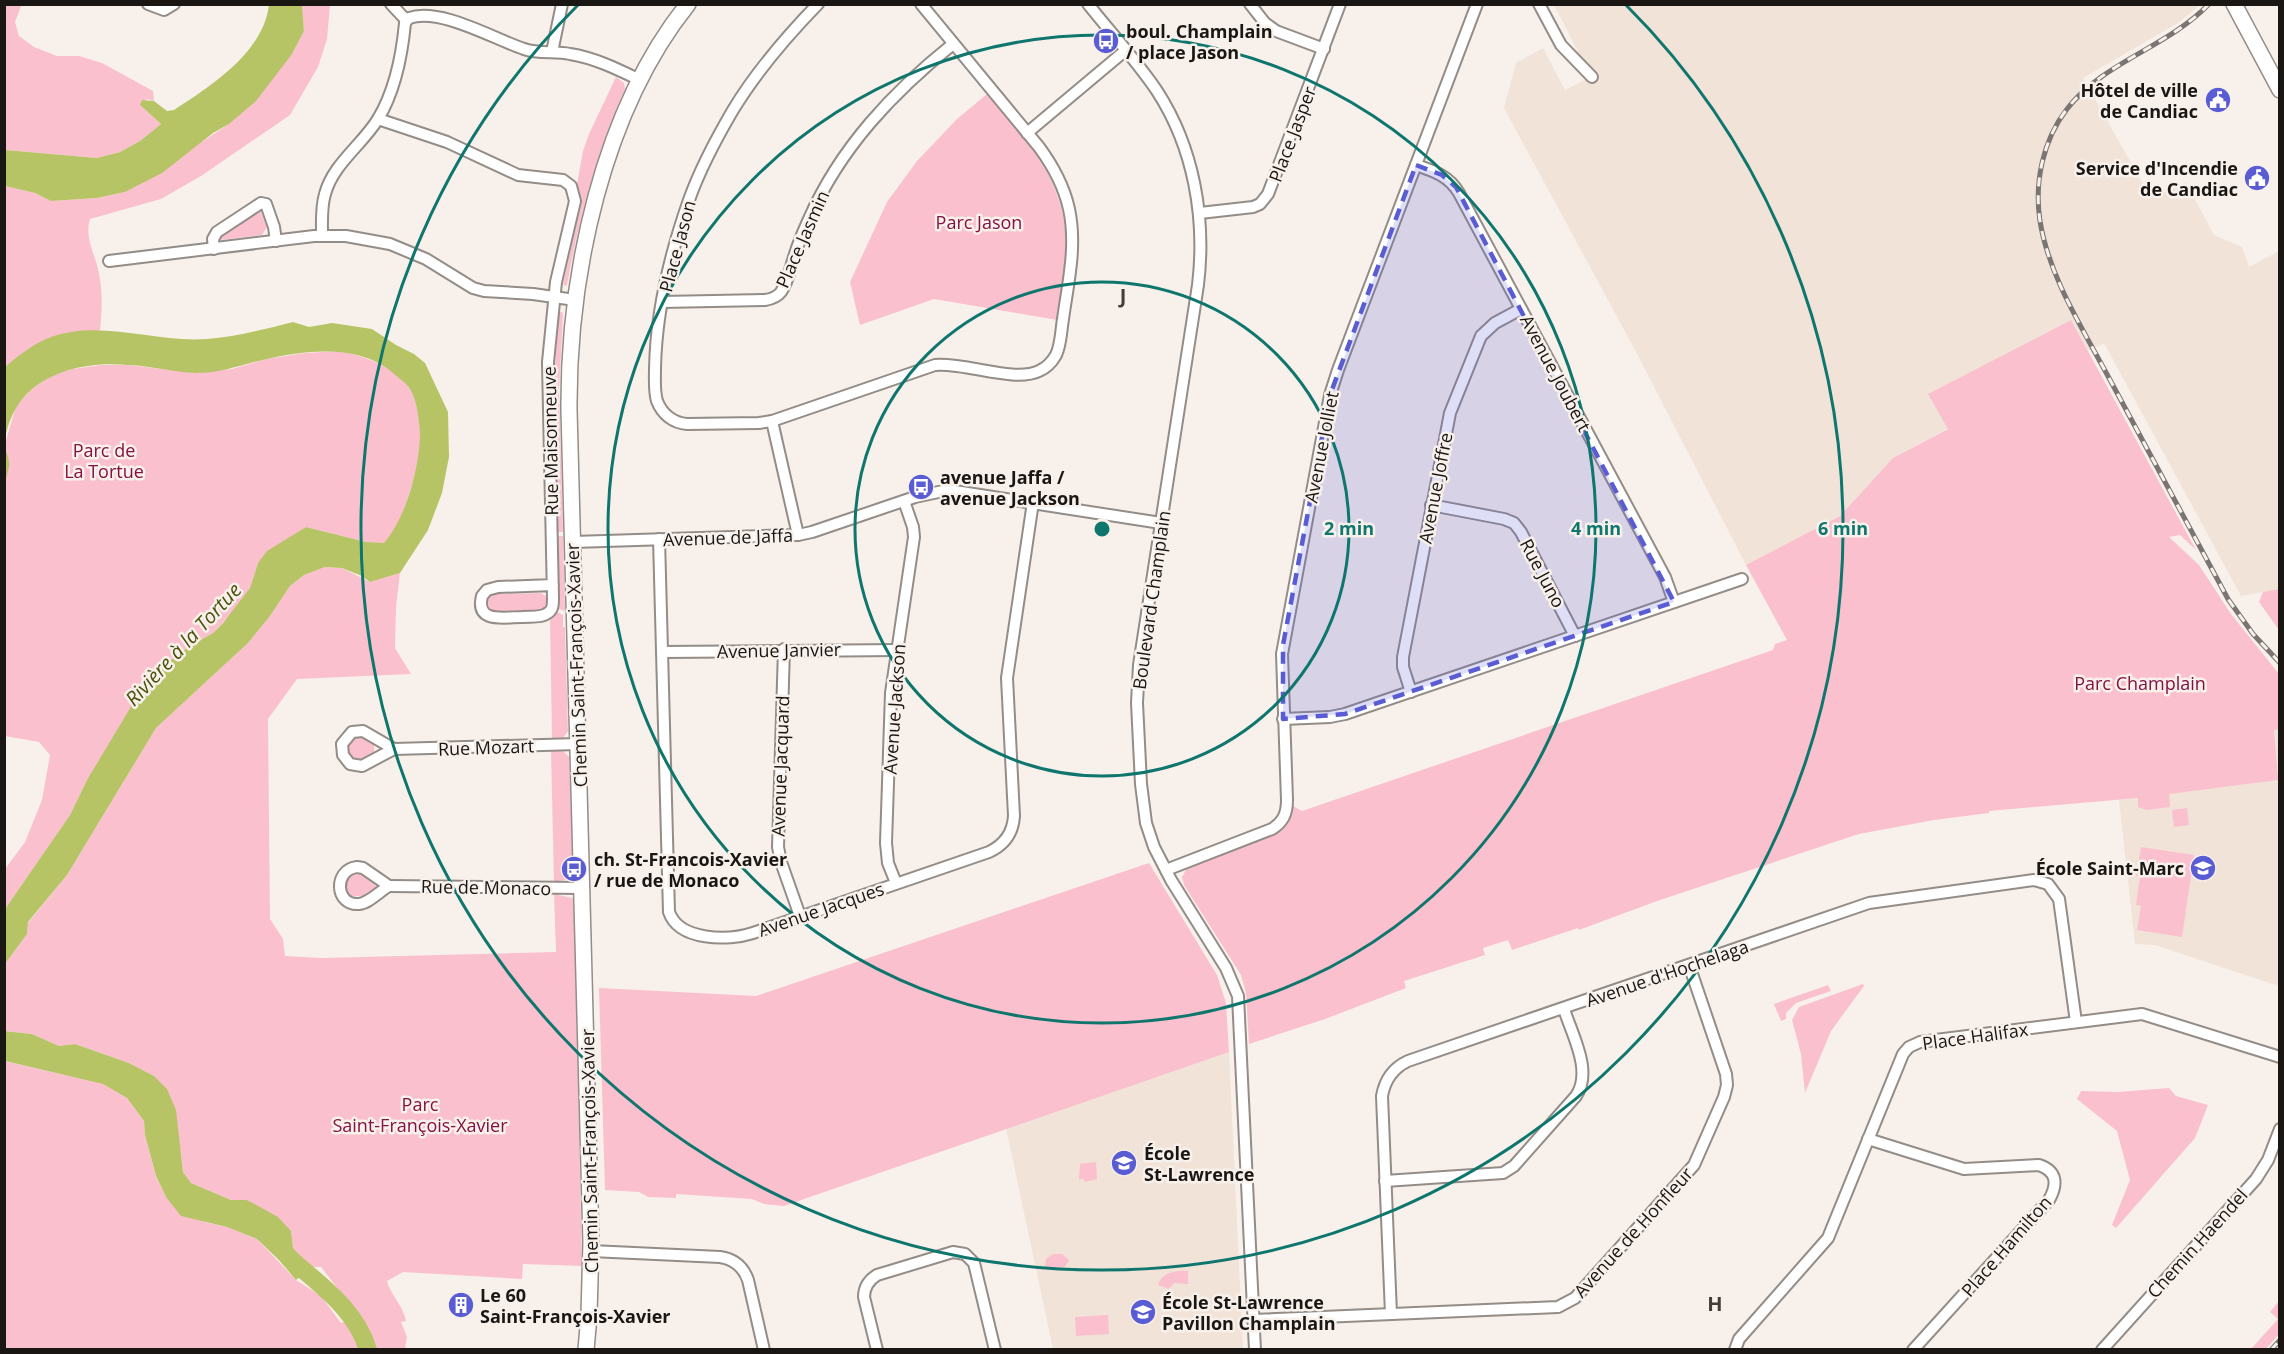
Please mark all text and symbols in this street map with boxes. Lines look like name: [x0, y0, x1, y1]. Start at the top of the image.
place label: boul. Champlain / place Jason: [1126, 19, 1273, 64]
bus stop icon: boul. Champlain / place Jason: [1091, 26, 1121, 56]
place label: Hôtel de ville de Candiac: [2080, 78, 2198, 123]
street label: Place Jasper: [1263, 82, 1321, 185]
public building icon: Hôtel de ville de Candiac: [2203, 85, 2233, 115]
place label: Service d'Incendie de Candiac: [2076, 156, 2238, 201]
public building icon: Service d'Incendie de Candiac: [2242, 163, 2272, 193]
street label: Place Jasmin: [770, 186, 834, 292]
street label: Place Jason: [653, 197, 701, 295]
park label: Parc Jason: [936, 210, 1022, 234]
district label: J: [1118, 282, 1126, 309]
street label: Avenue Joubert: [1515, 310, 1597, 436]
street label: Rue Maisonneuve: [537, 366, 563, 516]
street label: Avenue Jolliet: [1298, 389, 1344, 505]
street label: Avenue Joffre: [1412, 430, 1458, 546]
park label: Parc de La Tortue: [64, 438, 144, 483]
place label: avenue Jaffa / avenue Jackson: [940, 465, 1080, 510]
bus stop icon: avenue Jaffa / avenue Jackson: [906, 472, 936, 502]
street label: Boulevard Champlain: [1127, 509, 1175, 691]
text: 2 min: [1324, 516, 1374, 540]
text: 4 min: [1571, 516, 1621, 540]
text: 6 min: [1818, 516, 1868, 540]
centre of rings: [1092, 519, 1112, 539]
street label: Avenue de Jaffa: [663, 523, 793, 551]
street label: Rue Juno: [1515, 534, 1571, 612]
street label: Chemin Saint-François-Xavier: [560, 542, 592, 788]
water label: Rivière à la Tortue: [119, 577, 247, 711]
street label: Avenue Janvier: [717, 637, 842, 663]
street label: Avenue Jackson: [877, 643, 911, 775]
park label: Parc Champlain: [2074, 671, 2206, 695]
street label: Avenue Jacquard: [766, 695, 794, 837]
street label: Rue Mozart: [438, 733, 534, 761]
place label: ch. St-Francois-Xavier / rue de Monaco: [594, 847, 787, 892]
school or university icon: École Saint-Marc: [2188, 853, 2218, 883]
bus stop icon: ch. St-Francois-Xavier / rue de Monaco: [559, 854, 589, 884]
place label: École Saint-Marc: [2036, 856, 2184, 880]
street label: Rue de Monaco: [421, 874, 551, 900]
street label: Avenue Jacques: [755, 876, 887, 942]
street label: Avenue d'Hochelaga: [1582, 934, 1752, 1012]
street label: Place Halifax: [1921, 1017, 2030, 1055]
street label: Chemin Saint-François-Xavier: [575, 1028, 603, 1273]
park label: Parc Saint-François-Xavier: [332, 1092, 508, 1137]
place label: École St-Lawrence: [1144, 1141, 1255, 1186]
school or university icon: École St-Lawrence: [1109, 1148, 1139, 1178]
street label: Avenue de Honfleur: [1568, 1161, 1698, 1302]
street label: Chemin Haendel: [2141, 1183, 2253, 1303]
street label: Place Hamilton: [1956, 1191, 2056, 1301]
place label: Le 60 Saint-François-Xavier: [480, 1283, 671, 1328]
building icon: Le 60 Saint-François-Xavier: [446, 1290, 476, 1320]
place label: École St-Lawrence Pavillon Champlain: [1162, 1290, 1335, 1335]
district label: H: [1707, 1290, 1723, 1317]
school or university icon: École St-Lawrence Pavillon Champlain: [1128, 1297, 1158, 1327]

